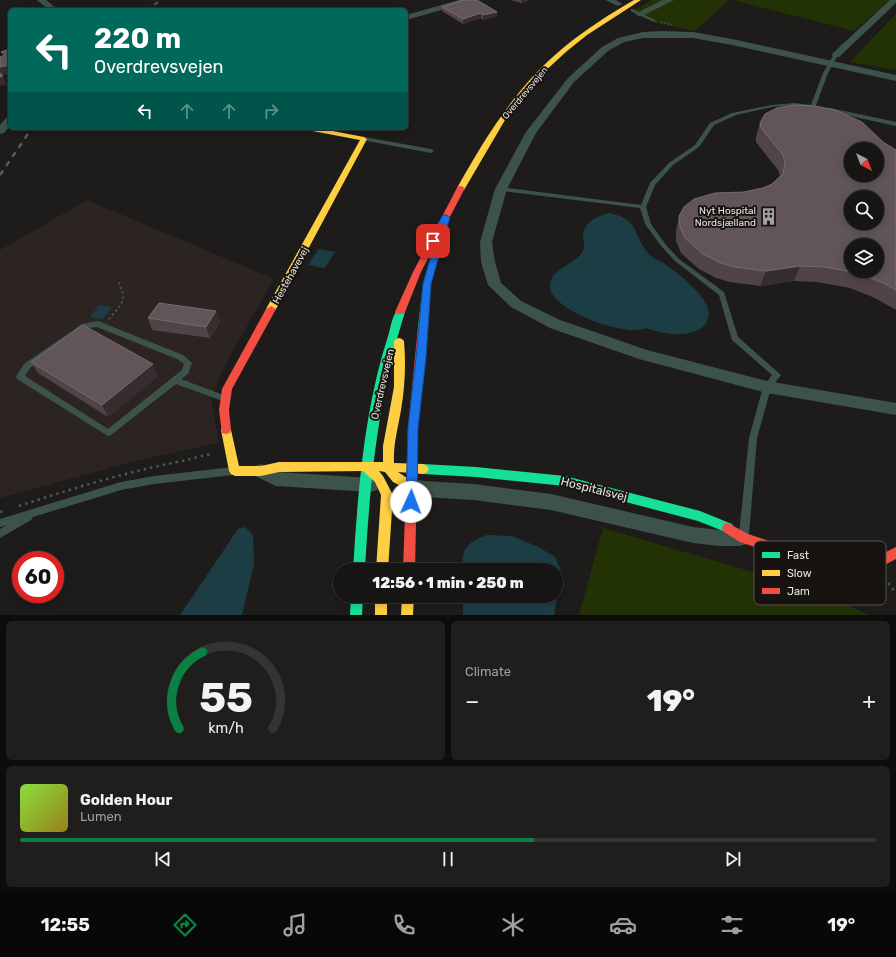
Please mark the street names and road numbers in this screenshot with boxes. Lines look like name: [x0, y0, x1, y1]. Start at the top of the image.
street label: Overdrevsvejen: [500, 65, 550, 121]
street label: Hestehavevej: [270, 245, 311, 306]
street label: Overdrevsvejen: [369, 348, 397, 421]
street label: Hospitalsvej: [559, 474, 629, 504]

